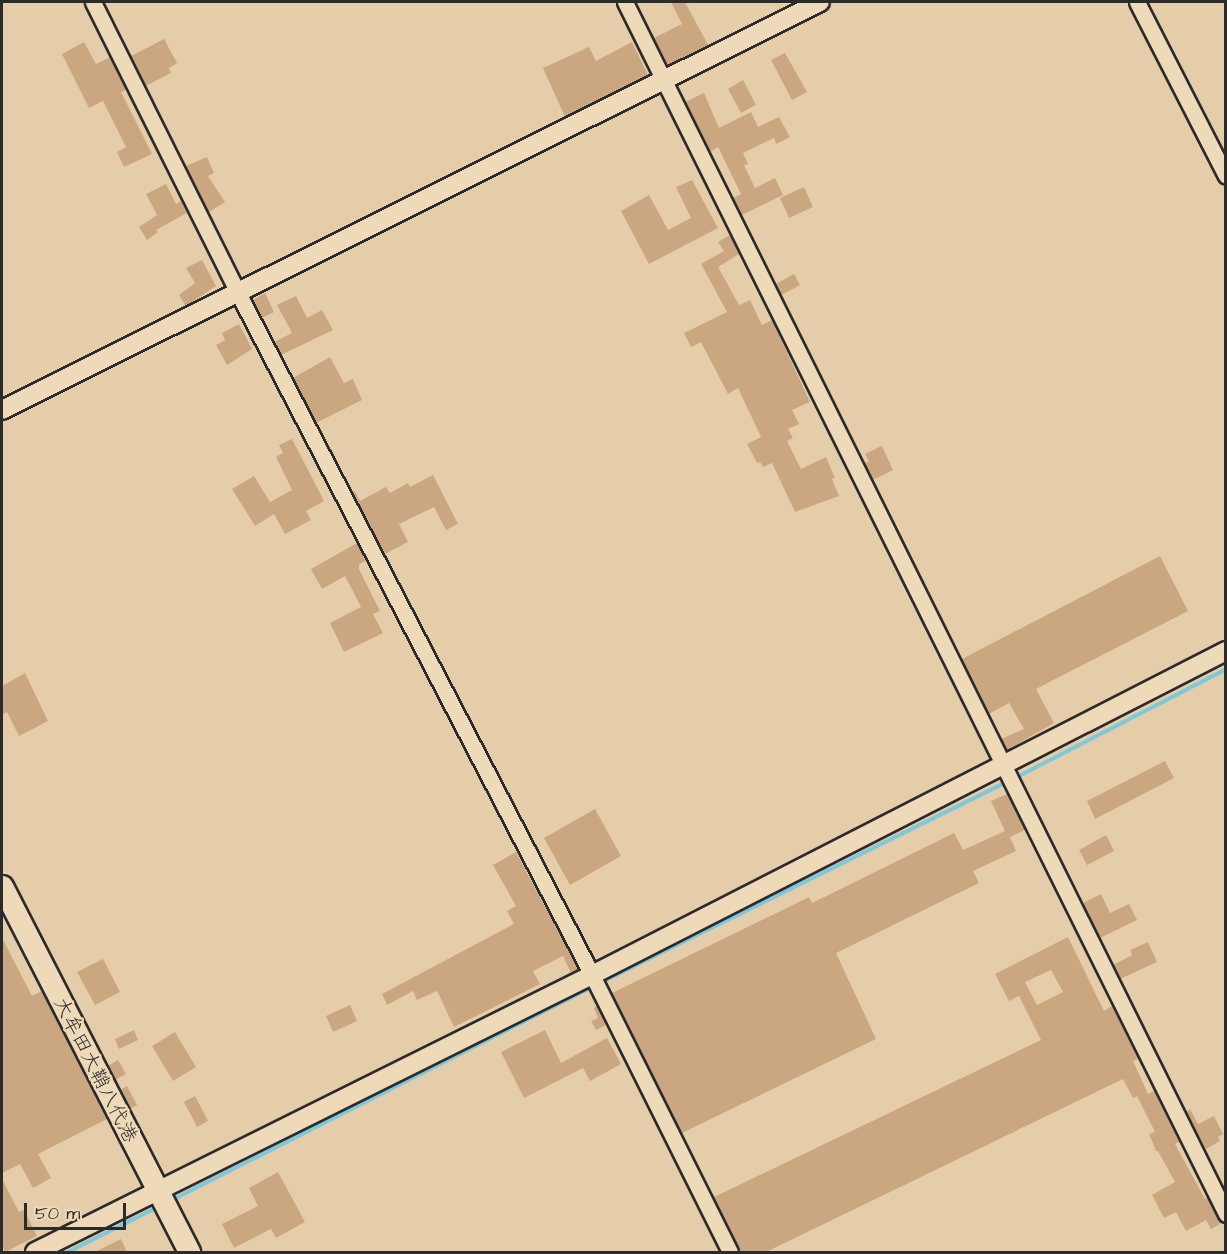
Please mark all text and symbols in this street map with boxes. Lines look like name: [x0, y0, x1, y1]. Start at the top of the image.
street label: 大牟田大鞘八代港: [48, 993, 142, 1147]
scale bar: [27, 1191, 129, 1229]
text: 50 m: [35, 1201, 80, 1226]

